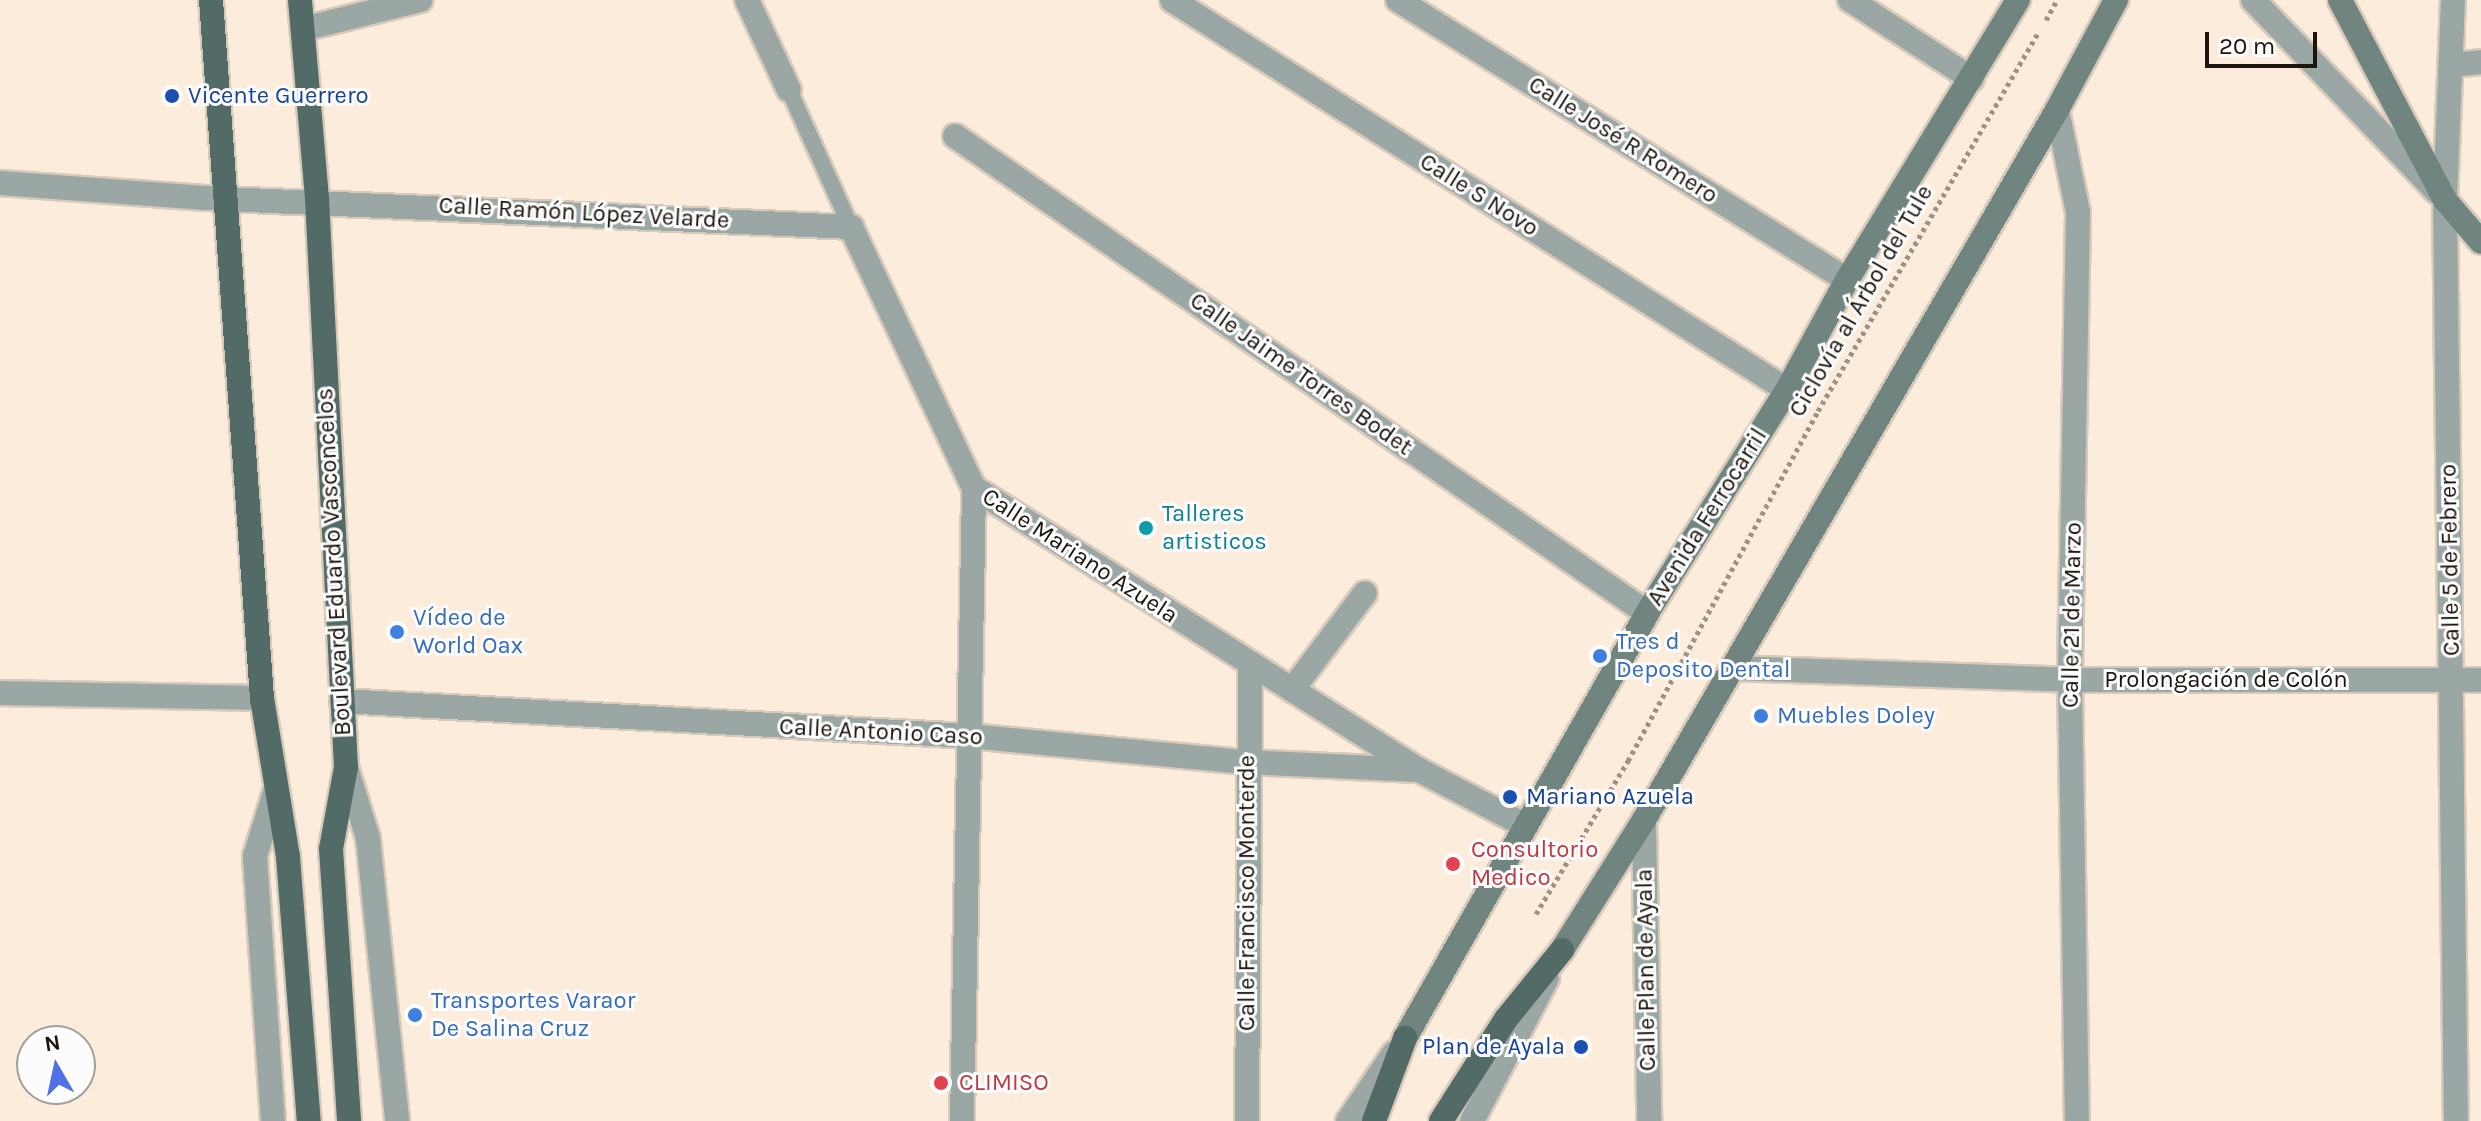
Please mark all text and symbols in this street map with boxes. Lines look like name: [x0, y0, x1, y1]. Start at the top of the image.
scale bar: [2209, 16, 2321, 66]
text: 20 m: [2219, 32, 2275, 60]
street label: Calle José R Romero: [1523, 70, 1723, 210]
place label: Vicente Guerrero: [188, 82, 369, 110]
marker: Vicente Guerrero: [163, 87, 181, 105]
street label: Calle S Novo: [1414, 147, 1544, 243]
street label: Ciclovía al Árbol del Tule: [1783, 180, 1939, 422]
street label: Calle Ramón López Velarde: [438, 191, 730, 235]
street label: Calle Jaime Torres Bodet: [1184, 286, 1418, 462]
street label: Boulevard Eduardo Vasconcelos: [311, 387, 357, 737]
street label: Avenida Ferrocarril: [1641, 423, 1773, 611]
street label: Calle 5 de Febrero: [2434, 464, 2466, 656]
street label: Calle Mariano Azuela: [977, 482, 1183, 630]
place label: Talleres artisticos: [1162, 500, 1267, 556]
marker: Talleres artisticos: [1137, 519, 1155, 537]
street label: Calle 21 de Marzo: [2056, 522, 2088, 708]
place label: Vídeo de World Oax: [413, 604, 523, 660]
marker: Vídeo de World Oax: [388, 623, 406, 641]
place label: Tres d Deposito Dental: [1616, 628, 1791, 684]
marker: Tres d Deposito Dental: [1591, 647, 1609, 665]
street label: Prolongación de Colón: [2104, 666, 2348, 694]
place label: Muebles Doley: [1777, 702, 1935, 730]
marker: Muebles Doley: [1752, 707, 1770, 725]
street label: Calle Antonio Caso: [778, 712, 984, 752]
street label: Calle Francisco Monterde: [1233, 755, 1261, 1031]
place label: Mariano Azuela: [1526, 783, 1694, 811]
marker: Mariano Azuela: [1501, 788, 1519, 806]
place label: Consultorio Medico: [1471, 836, 1598, 892]
marker: Consultorio Medico: [1442, 853, 1464, 875]
street label: Calle Plan de Ayala: [1630, 869, 1662, 1071]
place label: Transportes Varaor De Salina Cruz: [431, 987, 635, 1043]
marker: Transportes Varaor De Salina Cruz: [406, 1006, 424, 1024]
north arrow: [16, 1025, 96, 1105]
text: N: [43, 1029, 62, 1057]
place label: Plan de Ayala: [1422, 1033, 1565, 1061]
marker: Plan de Ayala: [1572, 1038, 1590, 1056]
place label: CLIMISO: [959, 1069, 1049, 1097]
marker: CLIMISO: [930, 1072, 952, 1094]

